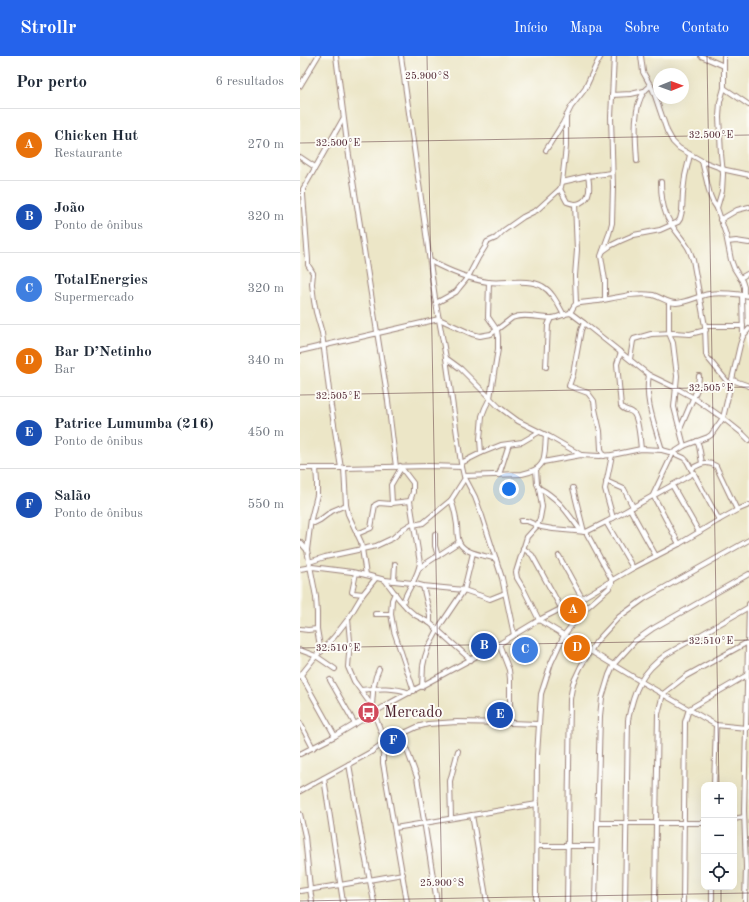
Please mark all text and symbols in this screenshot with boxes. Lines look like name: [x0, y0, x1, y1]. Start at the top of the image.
text: Strollr: [20, 19, 76, 38]
text: Início: [514, 21, 548, 35]
text: Mapa: [570, 21, 602, 35]
text: Sobre: [624, 21, 659, 35]
text: Contato: [681, 21, 729, 35]
north arrow: [653, 68, 689, 104]
text: 25.900°S: [405, 71, 449, 81]
text: Por perto: [16, 74, 87, 91]
text: 6 resultados: [216, 75, 284, 88]
text: Chicken Hut: [54, 129, 138, 144]
text: 32.500°E: [689, 130, 733, 140]
text: A: [24, 138, 34, 151]
text: 270 m: [247, 138, 284, 151]
text: 32.500°E: [316, 138, 360, 148]
text: Restaurante: [54, 147, 122, 160]
text: João: [54, 201, 85, 216]
text: B: [24, 210, 34, 223]
text: 320 m: [247, 210, 284, 223]
text: Ponto de ônibus: [54, 219, 143, 232]
text: TotalEnergies: [54, 273, 148, 288]
text: C: [25, 282, 33, 295]
text: 320 m: [247, 282, 284, 295]
text: Supermercado: [54, 291, 134, 304]
text: Bar D’Netinho: [54, 345, 152, 360]
text: D: [24, 354, 34, 367]
text: 340 m: [247, 354, 284, 367]
text: Bar: [54, 363, 75, 376]
text: 32.505°E: [689, 383, 733, 393]
text: 32.505°E: [316, 391, 360, 401]
text: Patrice Lumumba (216): [54, 417, 214, 432]
text: E: [25, 426, 33, 439]
text: 450 m: [247, 426, 284, 439]
text: Ponto de ônibus: [54, 435, 143, 448]
your location: [499, 479, 519, 499]
text: Salão: [54, 489, 91, 504]
text: F: [25, 498, 33, 511]
text: 550 m: [247, 498, 284, 511]
text: Ponto de ônibus: [54, 507, 143, 520]
pin: A: [560, 595, 586, 625]
pin: B: [471, 631, 497, 661]
pin: D: [564, 633, 590, 663]
pin: C: [512, 635, 538, 665]
text: 32.510°E: [689, 636, 733, 646]
text: 32.510°E: [316, 643, 360, 653]
bus stop icon: Mercado: [355, 700, 381, 726]
pin: E: [487, 700, 513, 730]
place label: Mercado: [384, 705, 443, 721]
pin: F: [380, 726, 406, 756]
map controls: [701, 782, 737, 890]
button: +: [701, 782, 737, 818]
button: −: [701, 818, 737, 854]
button: locate: [701, 854, 737, 890]
text: 25.900°S: [420, 878, 464, 888]

